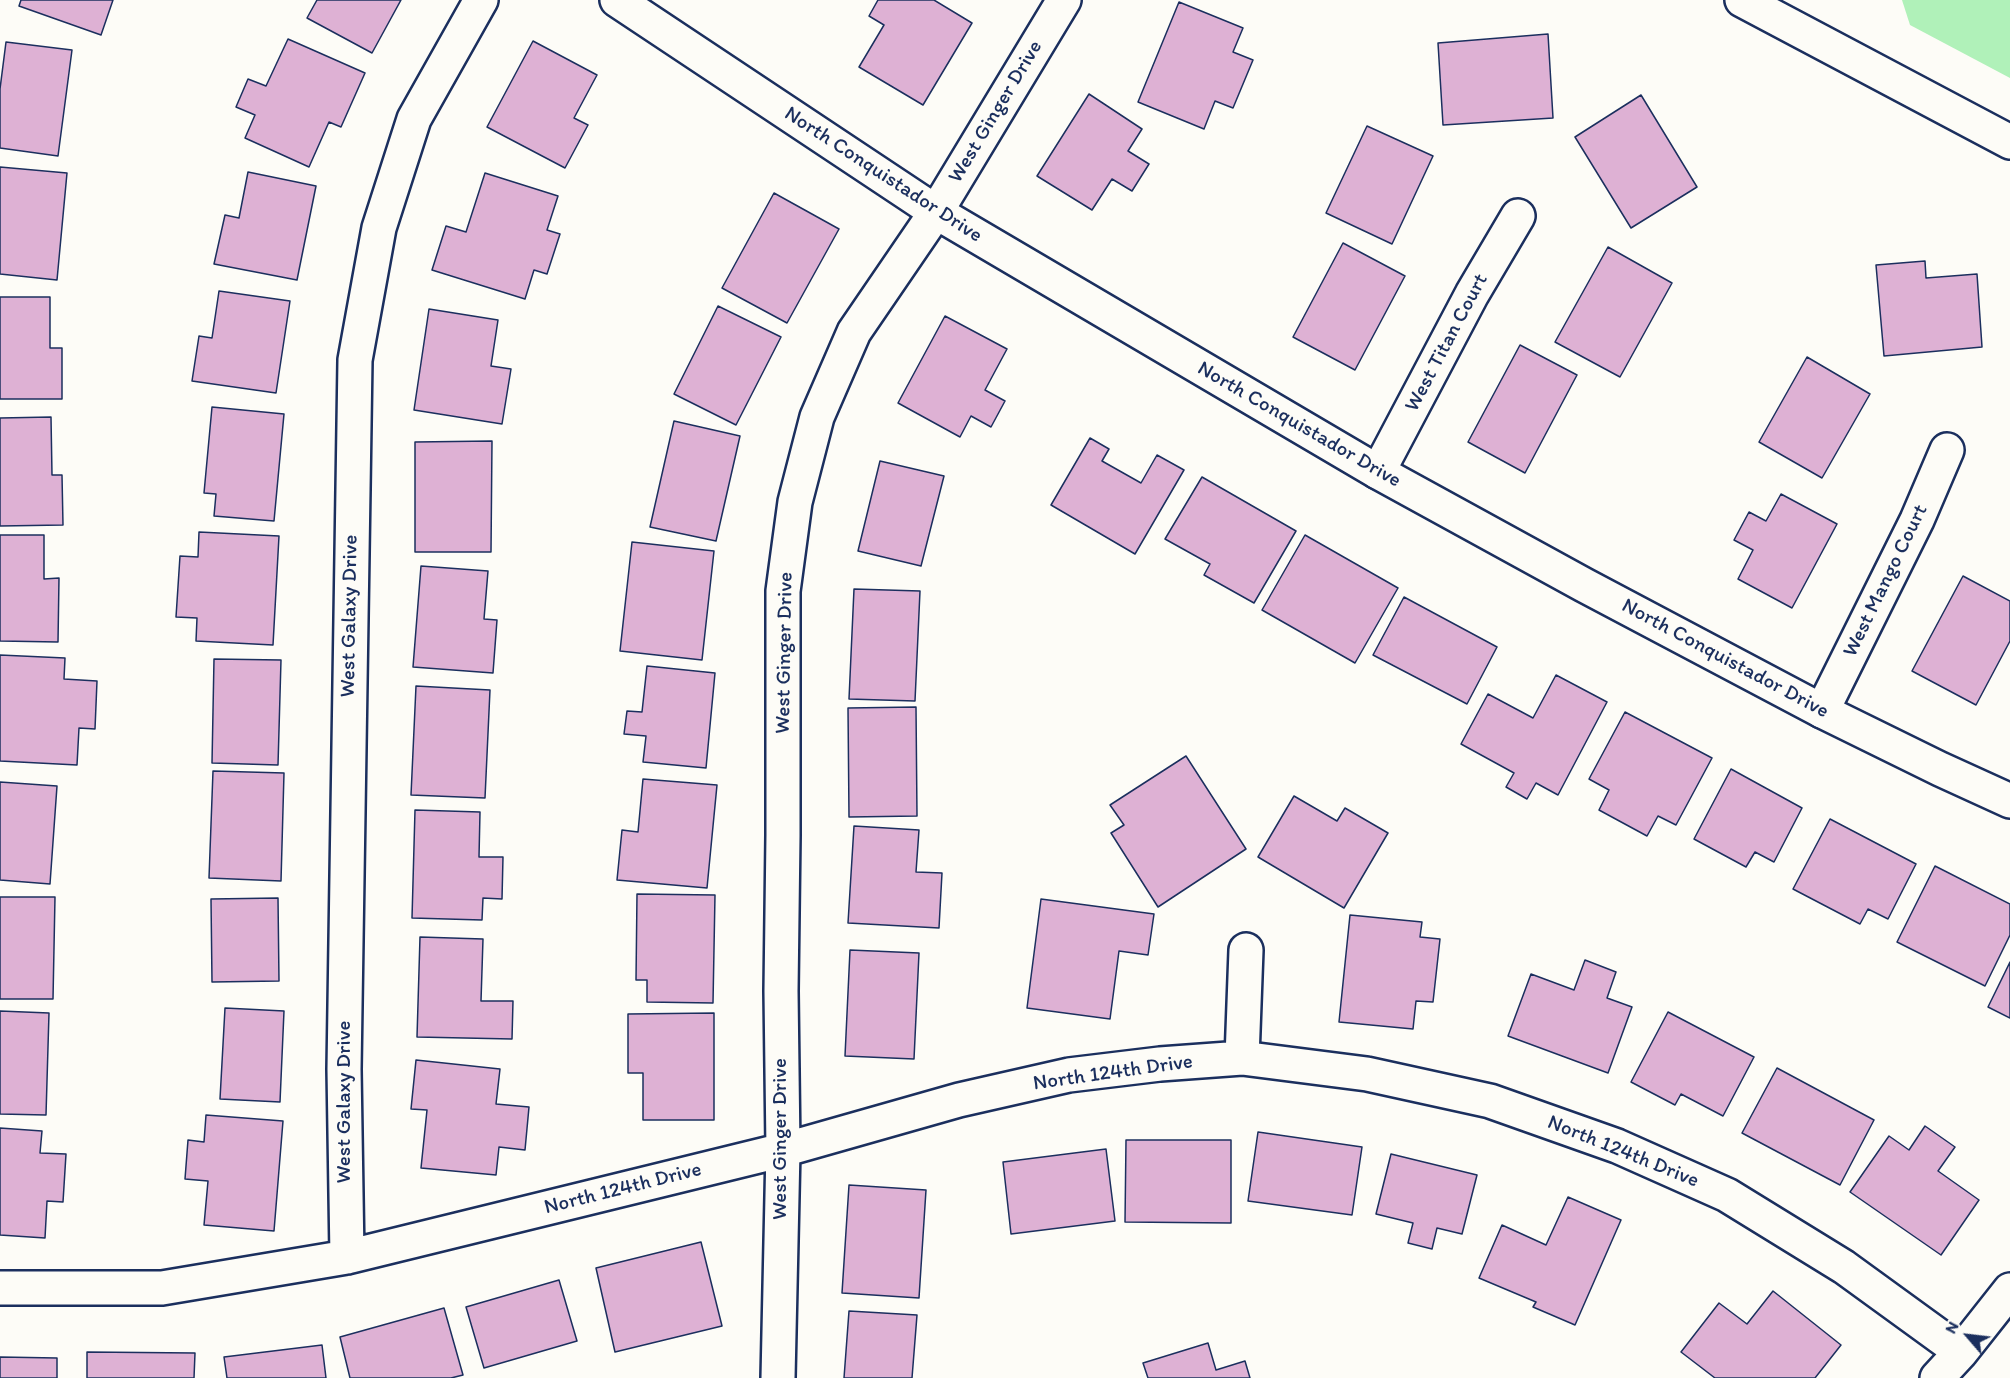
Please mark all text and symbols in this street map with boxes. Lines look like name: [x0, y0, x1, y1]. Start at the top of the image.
street label: West Ginger Drive: [943, 36, 1049, 188]
street label: North Conquistador Drive: [779, 101, 987, 249]
street label: West Titan Court: [1400, 270, 1494, 416]
street label: North Conquistador Drive: [1193, 356, 1405, 494]
street label: West Mango Court: [1838, 501, 1934, 661]
street label: West Galaxy Drive: [336, 534, 364, 698]
street label: West Ginger Drive: [771, 572, 799, 734]
street label: North Conquistador Drive: [1617, 594, 1833, 724]
street label: West Galaxy Drive: [332, 1021, 358, 1183]
street label: North 124th Drive: [1031, 1049, 1195, 1097]
street label: West Ginger Drive: [768, 1058, 794, 1220]
street label: North 124th Drive: [1544, 1110, 1702, 1194]
street label: North 124th Drive: [542, 1157, 704, 1221]
north arrow: [1938, 1306, 1998, 1366]
text: N: [1941, 1318, 1963, 1337]

